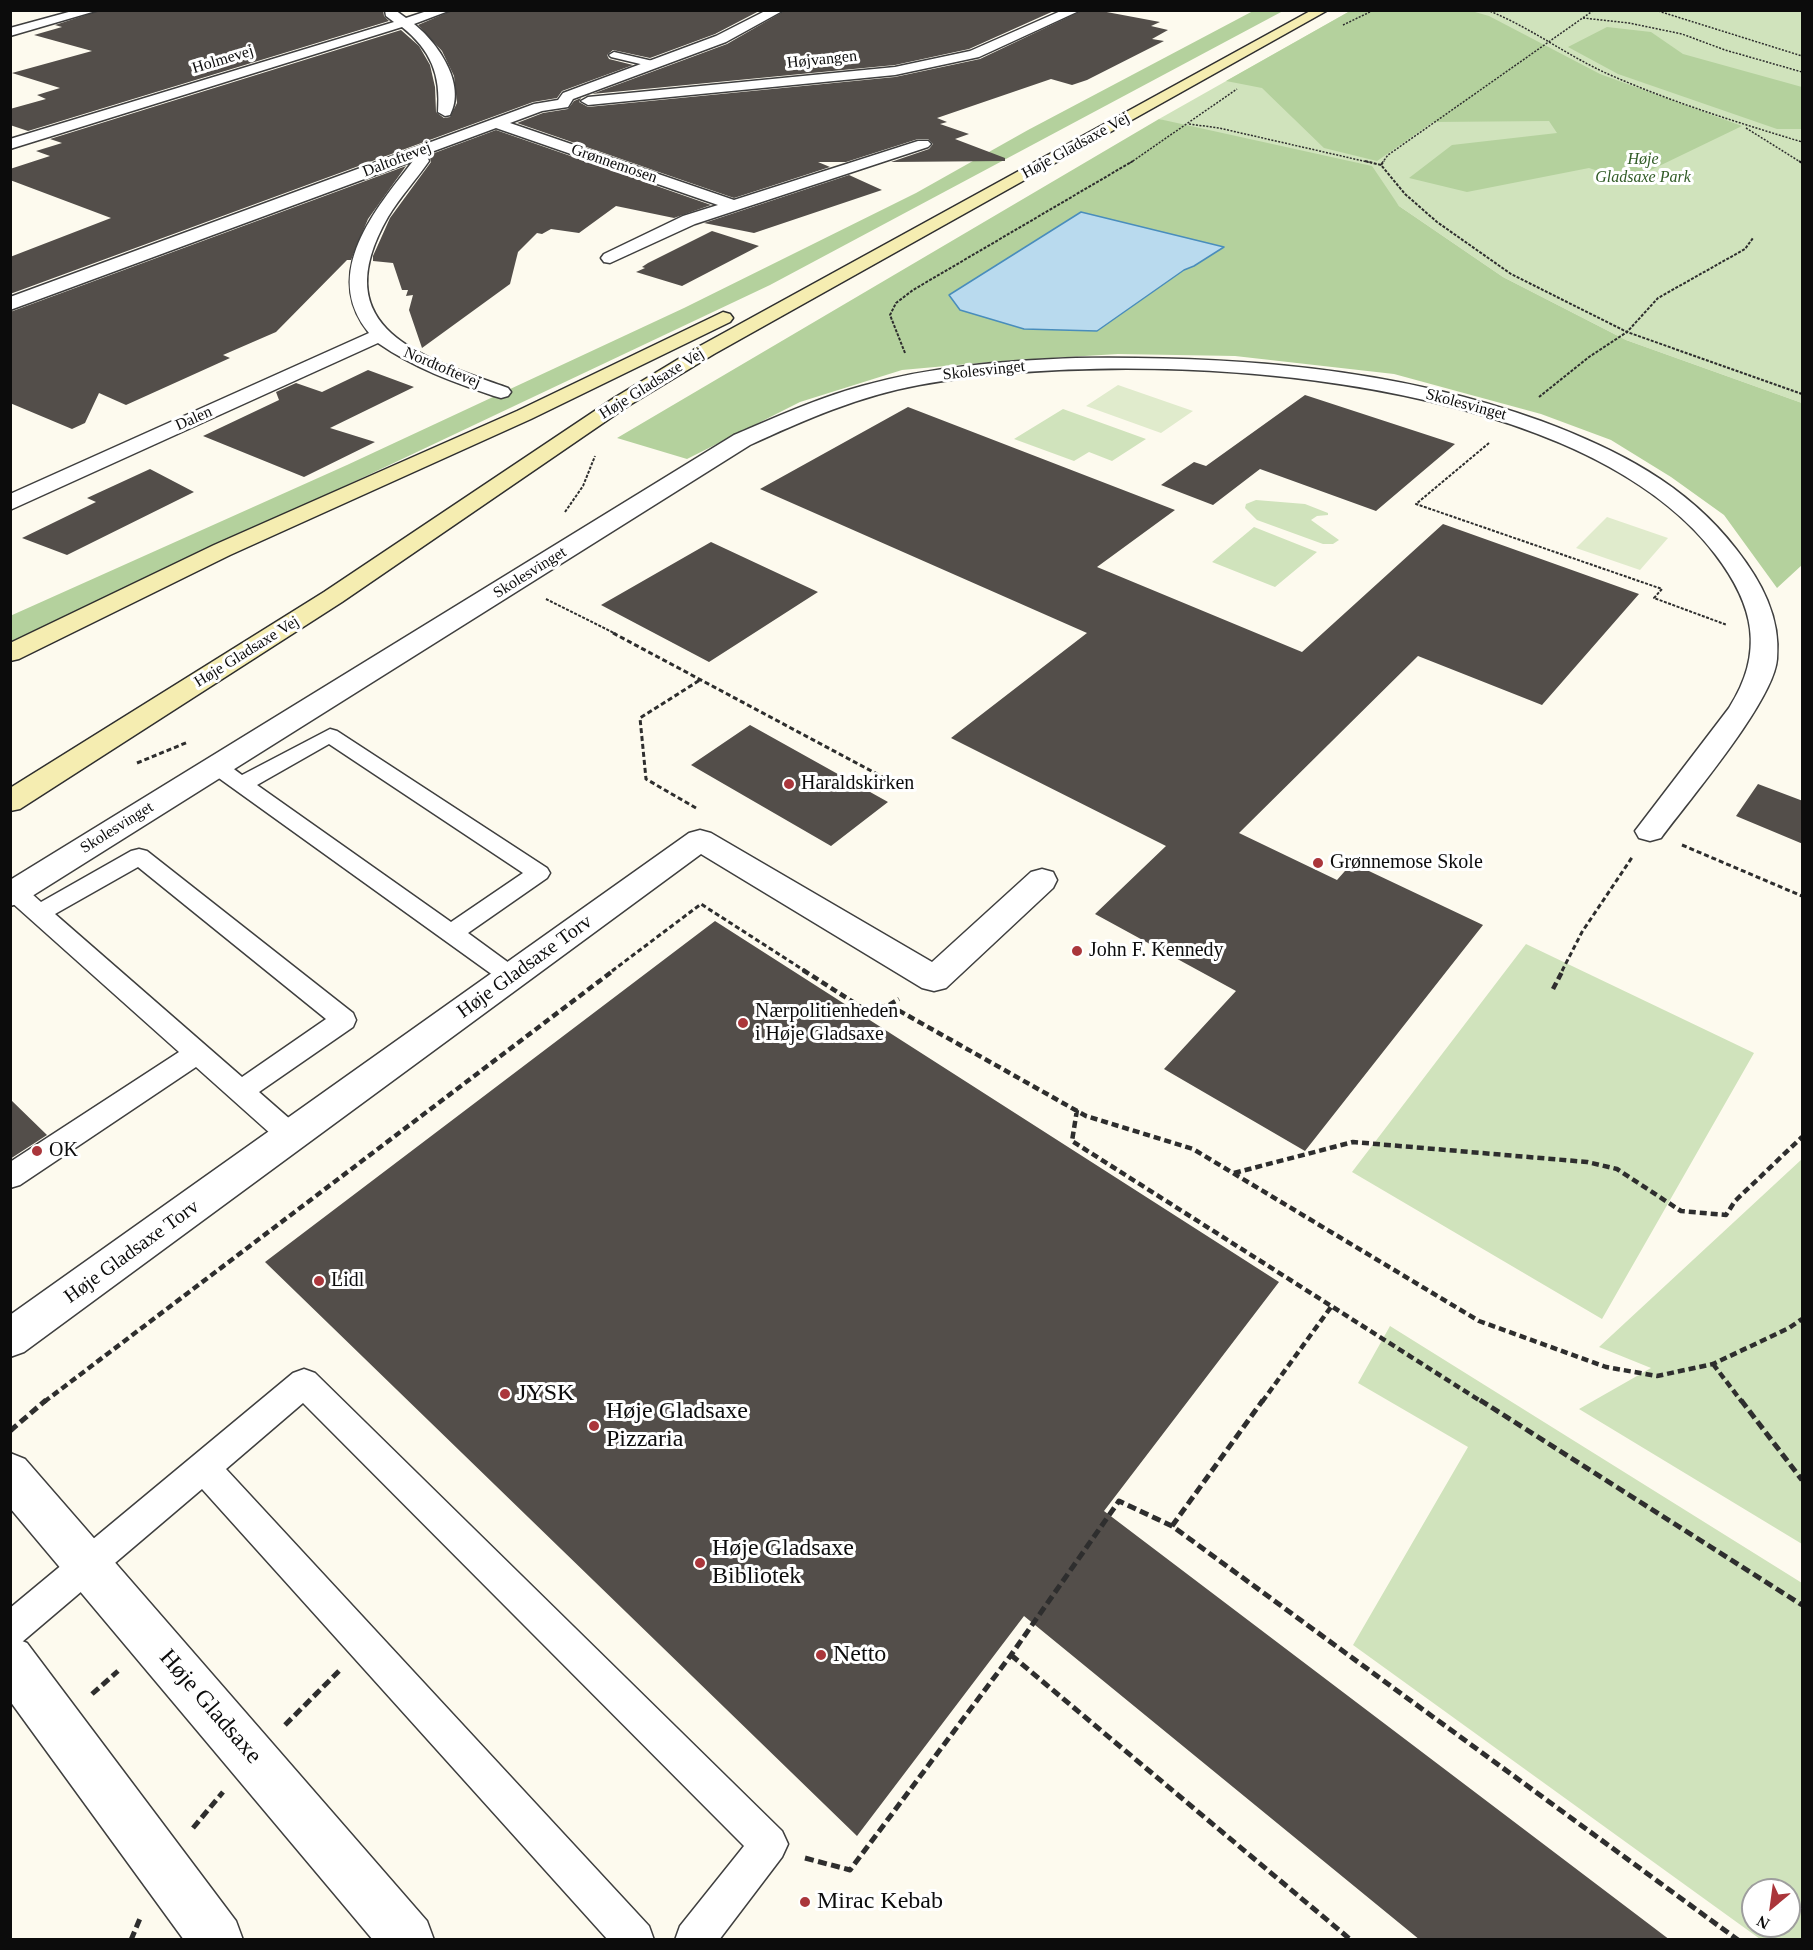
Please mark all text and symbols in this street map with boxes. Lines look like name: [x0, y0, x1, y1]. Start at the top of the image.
street label: Holmevej: [190, 42, 256, 78]
street label: Højvangen: [786, 47, 858, 73]
street label: Høje Gladsaxe Vej: [1019, 109, 1133, 183]
street label: Daltoftevej: [360, 138, 434, 182]
street label: Grønnemosen: [568, 140, 660, 188]
park label: Høje Gladsaxe Park: [1595, 150, 1691, 188]
street label: Nordtoftevej: [401, 343, 483, 393]
street label: Høje Gladsaxe Vej: [596, 344, 708, 424]
street label: Skolesvinget: [942, 357, 1026, 385]
street label: Skolesvinget: [1424, 385, 1508, 425]
street label: Dalen: [173, 402, 215, 436]
street label: Skolesvinget: [490, 543, 570, 603]
street label: Høje Gladsaxe Vej: [191, 612, 303, 692]
place label: Haraldskirken: [801, 772, 914, 796]
marker: Haraldskirken: [782, 777, 796, 791]
street label: Skolesvinget: [77, 798, 157, 858]
place label: Grønnemose Skole: [1330, 851, 1483, 875]
marker: Grønnemose Skole: [1311, 856, 1325, 870]
street label: Høje Gladsaxe Torv: [453, 910, 597, 1024]
place label: John F. Kennedy: [1089, 939, 1224, 963]
marker: John F. Kennedy: [1070, 944, 1084, 958]
place label: Nærpolitienheden i Høje Gladsaxe: [755, 1000, 898, 1047]
marker: Nærpolitienheden i Høje Gladsaxe: [736, 1016, 750, 1030]
place label: OK: [49, 1139, 78, 1163]
marker: OK: [30, 1144, 44, 1158]
street label: Høje Gladsaxe Torv: [60, 1195, 204, 1309]
place label: Lidl: [331, 1269, 364, 1293]
marker: Lidl: [312, 1274, 326, 1288]
place label: JYSK: [517, 1380, 574, 1408]
marker: JYSK: [498, 1387, 512, 1401]
place label: Høje Gladsaxe Pizzaria: [606, 1398, 748, 1454]
marker: Høje Gladsaxe Pizzaria: [587, 1419, 601, 1433]
place label: Høje Gladsaxe Bibliotek: [712, 1535, 854, 1591]
marker: Høje Gladsaxe Bibliotek: [693, 1556, 707, 1570]
place label: Netto: [833, 1641, 886, 1669]
street label: Høje Gladsaxe: [153, 1644, 267, 1770]
marker: Netto: [814, 1648, 828, 1662]
north arrow: [1741, 1878, 1801, 1938]
place label: Mirac Kebab: [817, 1888, 943, 1916]
marker: Mirac Kebab: [798, 1895, 812, 1909]
text: N: [1754, 1912, 1772, 1933]

